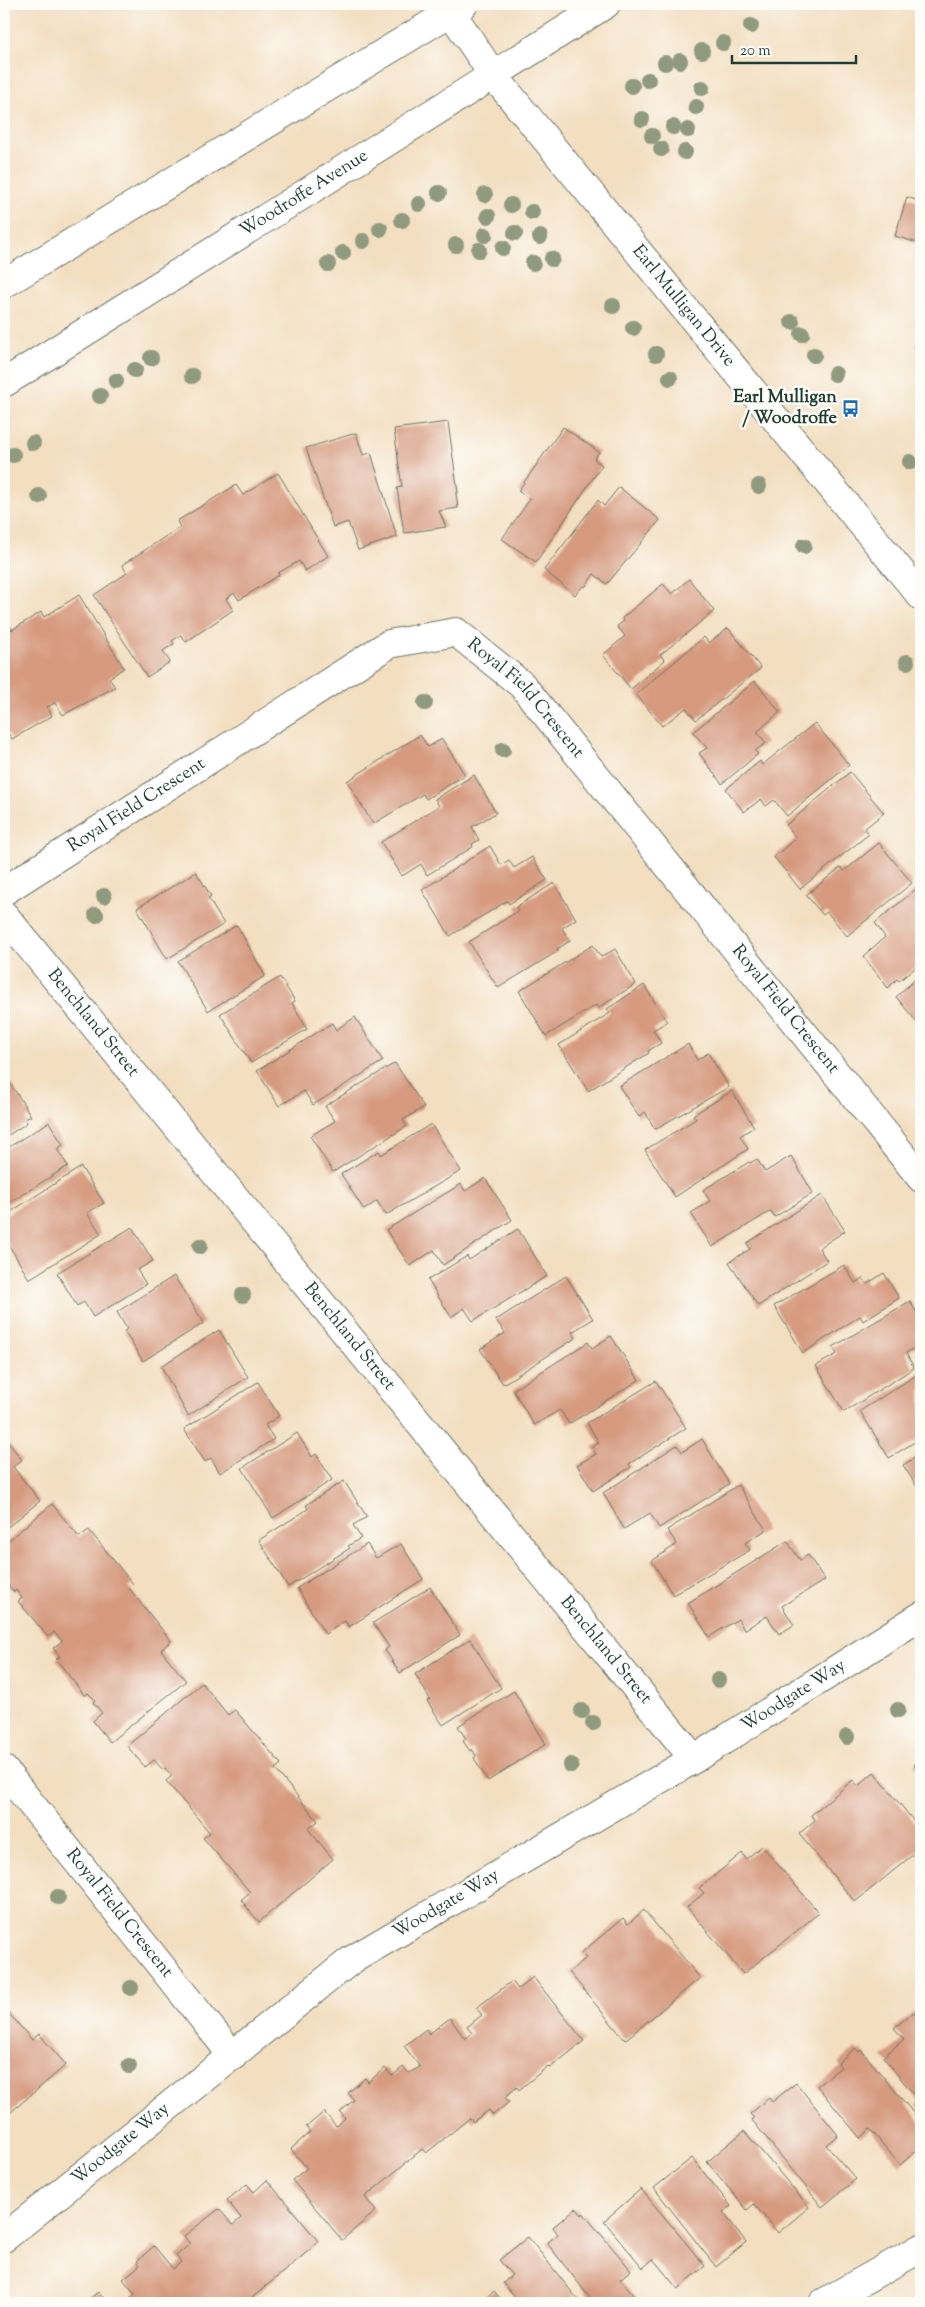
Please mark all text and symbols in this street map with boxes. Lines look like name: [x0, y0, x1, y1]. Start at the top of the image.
scale bar: [732, 32, 856, 64]
text: 20 m: [740, 41, 771, 62]
street label: Woodroffe Avenue: [235, 144, 374, 244]
street label: Earl Mulligan Drive: [625, 240, 741, 373]
place label: Earl Mulligan / Woodroffe: [733, 385, 838, 432]
bus stop icon: Earl Mulligan / Woodroffe: [841, 398, 861, 418]
street label: Royal Field Crescent: [461, 632, 590, 764]
street label: Royal Field Crescent: [63, 752, 211, 860]
street label: Royal Field Crescent: [725, 940, 845, 1080]
street label: Benchland Street: [40, 964, 145, 1083]
street label: Benchland Street: [297, 1277, 401, 1397]
street label: Benchland Street: [553, 1591, 657, 1710]
street label: Woodgate Way: [736, 1653, 851, 1739]
street label: Royal Field Crescent: [59, 1843, 179, 1984]
street label: Woodgate Way: [388, 1863, 504, 1946]
street label: Woodgate Way: [66, 2097, 176, 2192]

